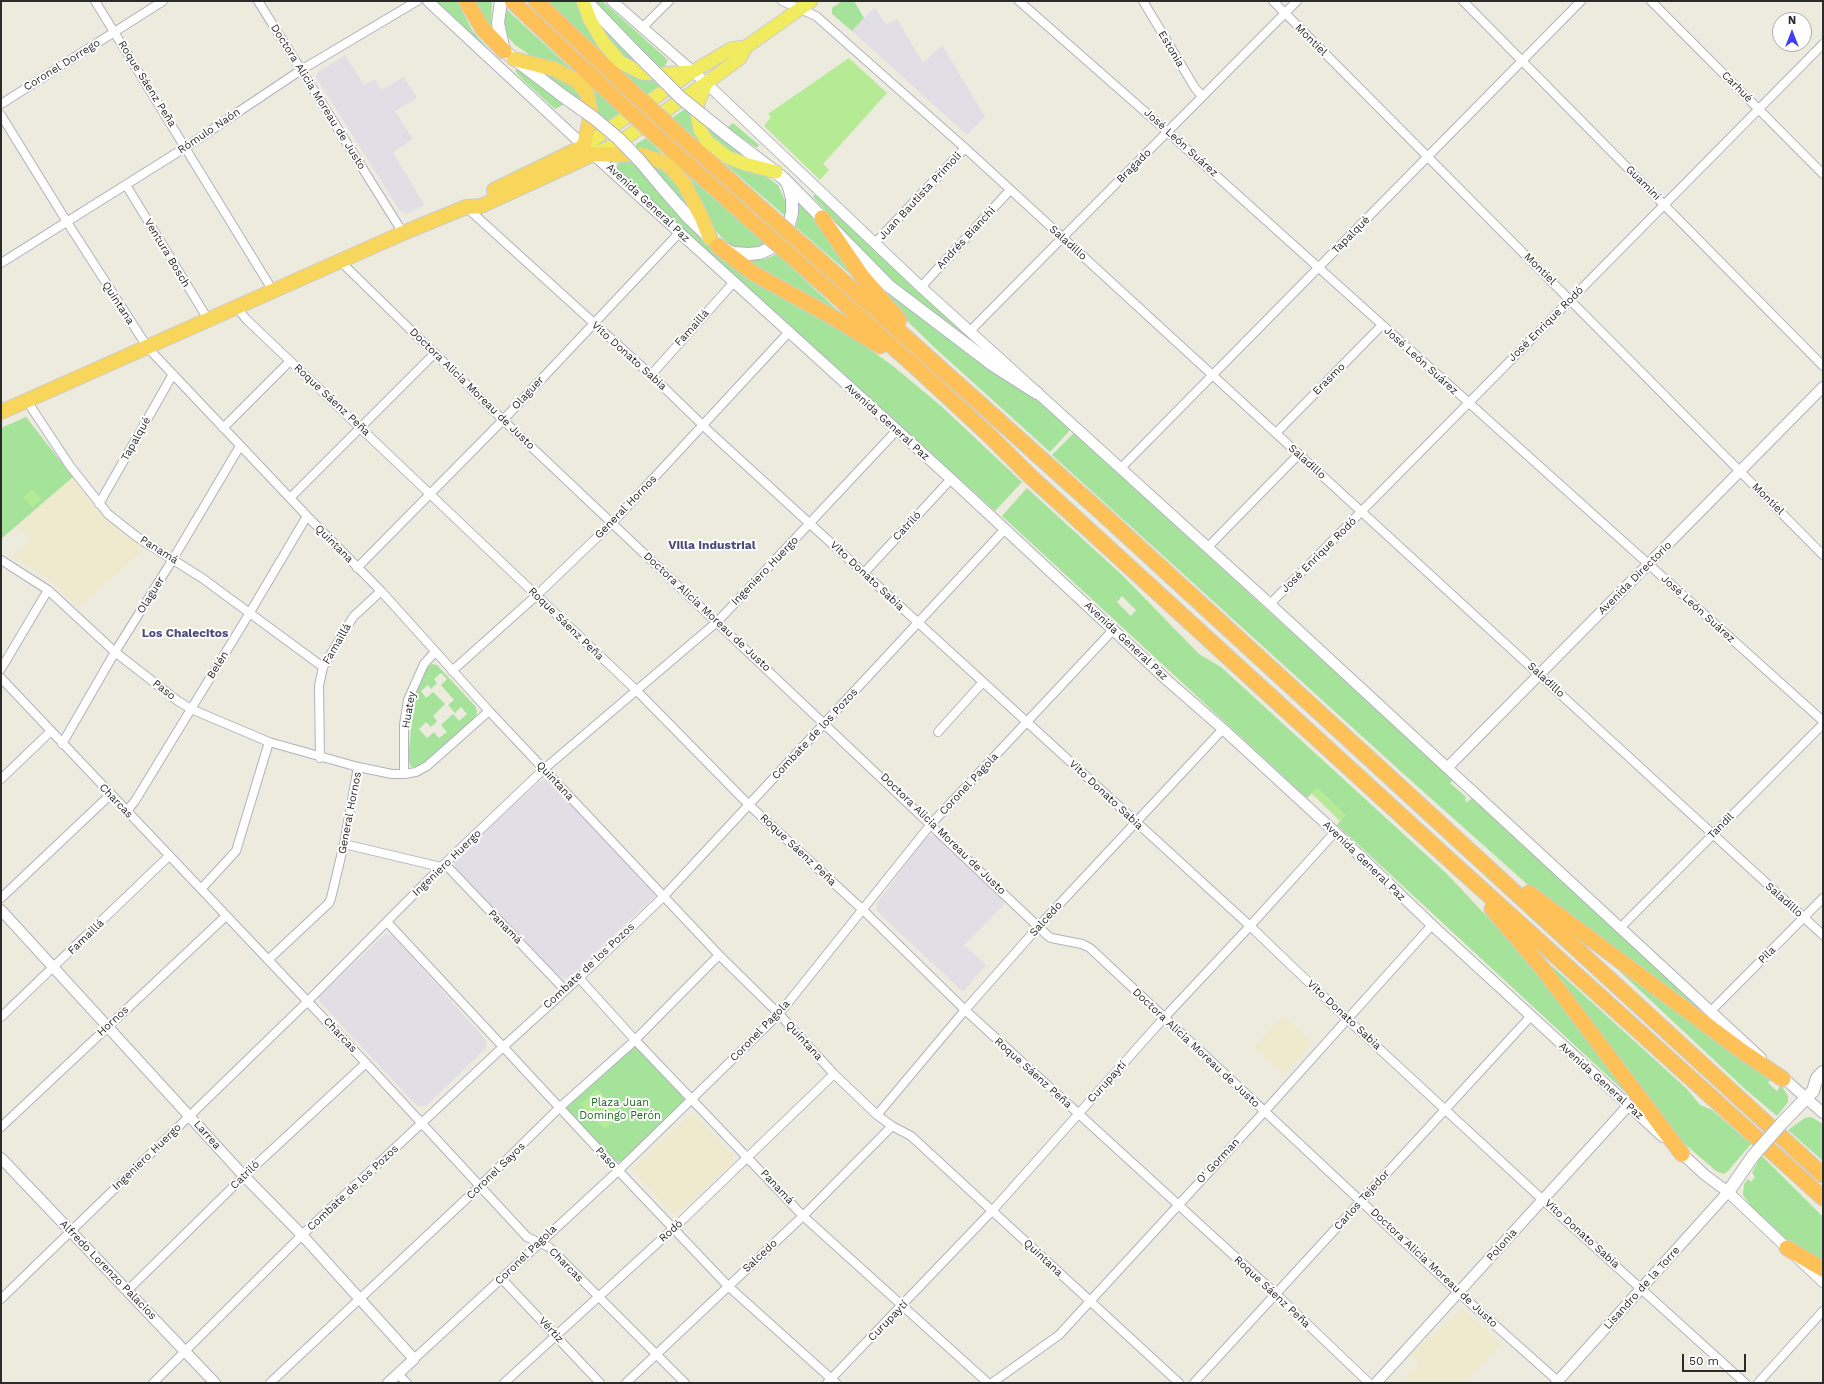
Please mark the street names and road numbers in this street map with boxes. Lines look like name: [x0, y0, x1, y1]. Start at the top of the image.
street label: Montiel: [1292, 21, 1330, 59]
street label: Doctora Alicia Moreau de Justo: [268, 22, 368, 172]
street label: Estonia: [1155, 28, 1187, 70]
street label: Coronel Dorrego: [21, 36, 103, 94]
street label: Roque Sáenz Peña: [115, 38, 179, 130]
street label: Carhué: [1719, 69, 1755, 105]
street label: Rómulo Naón: [175, 105, 243, 157]
street label: José León Suárez: [1141, 106, 1221, 180]
street label: Bragado: [1114, 146, 1154, 186]
street label: Juan Bautista Prímoli: [876, 149, 964, 243]
street label: Avenida General Paz: [603, 161, 693, 245]
street label: Guaminí: [1623, 163, 1663, 203]
street label: Andrés Bianchi: [934, 204, 998, 272]
street label: Tapalqué: [1329, 213, 1373, 257]
street label: Ventura Bosch: [141, 216, 193, 290]
street label: Saladillo: [1047, 223, 1089, 263]
street label: Montiel: [1521, 250, 1559, 288]
street label: Quintana: [99, 279, 137, 327]
street label: José Enrique Rodó: [1506, 284, 1586, 364]
street label: Famaillá: [672, 307, 712, 349]
street label: Vito Donato Sabia: [589, 319, 669, 393]
street label: José León Suárez: [1381, 324, 1461, 398]
street label: Doctora Alicia Moreau de Justo: [407, 326, 537, 452]
street label: Erasmo: [1310, 360, 1348, 398]
street label: Roque Sáenz Peña: [291, 361, 373, 439]
street label: Olaguer: [509, 373, 547, 413]
street label: Avenida General Paz: [842, 380, 932, 464]
street label: Tapalqué: [119, 415, 153, 463]
street label: Saladillo: [1286, 442, 1328, 482]
street label: General Hornos: [592, 472, 660, 542]
street label: Montiel: [1749, 480, 1787, 518]
street label: Catriló: [890, 509, 924, 543]
street label: José Enrique Rodó: [1279, 515, 1359, 595]
street label: Quintana: [312, 522, 356, 566]
street label: Panamá: [137, 533, 181, 567]
street label: Ingeniero Huergo: [729, 534, 801, 608]
street label: Vito Donato Sabia: [827, 538, 907, 614]
street label: Avenida Directorio: [1596, 539, 1674, 617]
street label: Doctora Alicia Moreau de Justo: [641, 550, 773, 674]
street label: José León Suárez: [1658, 572, 1738, 646]
street label: Olaguer: [134, 574, 168, 616]
street label: Roque Sáenz Peña: [526, 585, 606, 663]
street label: Avenida General Paz: [1081, 599, 1171, 683]
street label: Famaillá: [320, 621, 354, 667]
street label: Belén: [204, 649, 232, 681]
street label: Saladillo: [1525, 660, 1567, 700]
street label: Paso: [150, 677, 178, 703]
street label: Combate de los Pozos: [769, 686, 861, 782]
street label: Huatey: [399, 691, 419, 729]
street label: Coronel Pagola: [937, 750, 1001, 818]
street label: Vito Donato Sabia: [1066, 757, 1146, 833]
street label: Quintana: [534, 759, 576, 803]
street label: General Hornos: [336, 771, 364, 855]
street label: Doctora Alicia Moreau de Justo: [878, 771, 1008, 897]
street label: Charcas: [96, 781, 136, 821]
street label: Tandil: [1705, 810, 1737, 842]
street label: Roque Sáenz Peña: [757, 811, 839, 889]
street label: Avenida General Paz: [1320, 818, 1408, 904]
street label: Ingeniero Huergo: [410, 827, 484, 899]
street label: Saladillo: [1763, 880, 1805, 920]
street label: Salcedo: [1027, 899, 1065, 939]
street label: Panamá: [485, 907, 525, 947]
street label: Famaillá: [65, 917, 107, 957]
street label: Combate de los Pozos: [541, 920, 637, 1012]
street label: Pila: [1756, 944, 1778, 966]
street label: Vito Donato Sabia: [1304, 977, 1384, 1053]
street label: Doctora Alicia Moreau de Justo: [1130, 986, 1262, 1110]
street label: Coronel Pagola: [727, 998, 793, 1064]
street label: Hornos: [95, 1003, 131, 1039]
street label: Charcas: [320, 1015, 360, 1055]
street label: Quintana: [783, 1019, 825, 1063]
street label: Roque Sáenz Peña: [992, 1035, 1074, 1111]
street label: Avenida General Paz: [1556, 1039, 1646, 1123]
street label: Curupaytí: [1085, 1058, 1129, 1106]
street label: Larrea: [191, 1118, 223, 1152]
street label: Ingeniero Huergo: [110, 1121, 184, 1193]
street label: O' Gorman: [1194, 1136, 1242, 1186]
street label: Coronel Sayos: [464, 1140, 528, 1202]
street label: Combate de los Pozos: [305, 1142, 401, 1234]
street label: Paso: [593, 1144, 619, 1172]
street label: Catriló: [228, 1158, 262, 1192]
street label: Panamá: [758, 1167, 796, 1207]
street label: Carlos Tejedor: [1331, 1167, 1393, 1233]
street label: Vito Donato Sabia: [1542, 1197, 1622, 1271]
street label: Doctora Alicia Moreau de Justo: [1368, 1206, 1500, 1330]
street label: Alfredo Lorenzo Palacios: [57, 1217, 159, 1323]
street label: Rodó: [656, 1217, 686, 1245]
street label: Coronel Pagola: [493, 1222, 559, 1288]
street label: Polonia: [1484, 1226, 1520, 1264]
street label: Salcedo: [740, 1237, 780, 1275]
street label: Quintana: [1021, 1237, 1065, 1279]
street label: Lisandro de la Torre: [1601, 1244, 1683, 1332]
street label: Charcas: [546, 1245, 586, 1285]
street label: Roque Sáenz Peña: [1231, 1253, 1313, 1331]
street label: Curupaytí: [865, 1298, 911, 1344]
street label: Vértiz: [536, 1314, 566, 1346]

